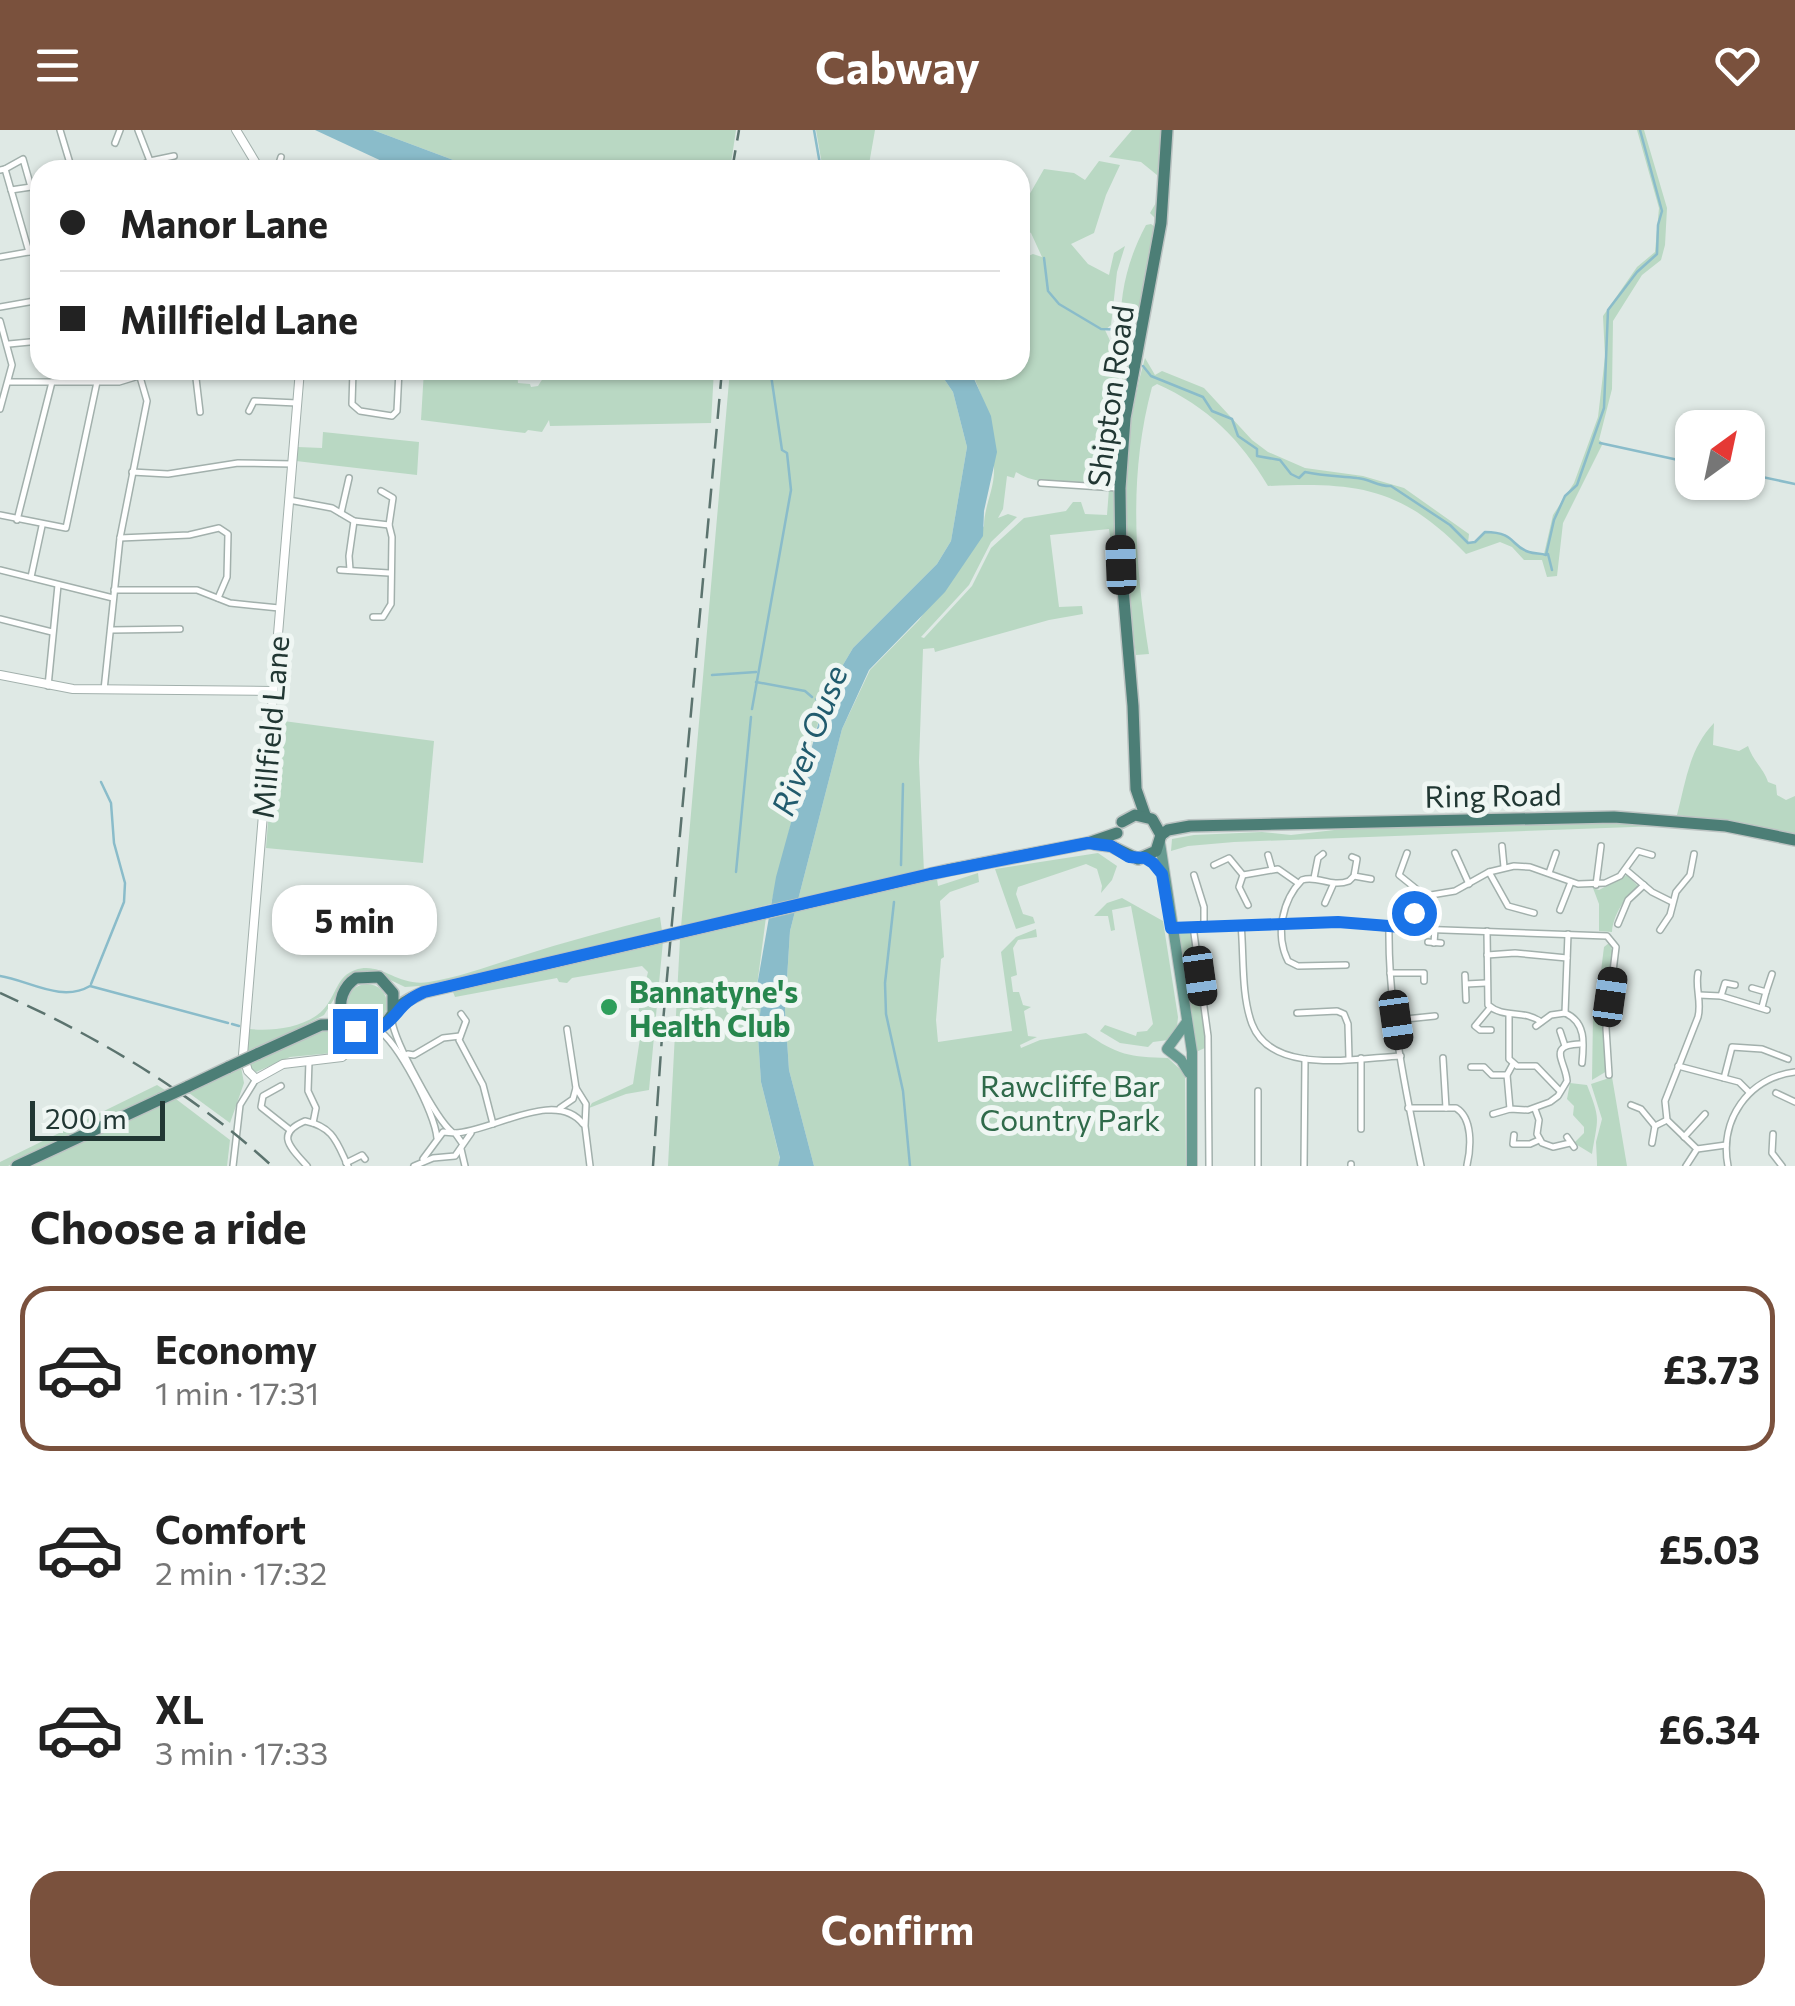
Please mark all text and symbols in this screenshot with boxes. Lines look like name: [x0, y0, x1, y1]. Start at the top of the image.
icon: menu: [30, 38, 85, 93]
text: Cabway: [815, 38, 980, 93]
icon: heart: [1710, 38, 1765, 93]
text: Manor Lane: [120, 199, 328, 246]
text: Millfield Lane: [120, 295, 358, 342]
street label: Shipton Road: [1078, 303, 1140, 489]
north arrow: [1675, 410, 1765, 500]
map controls: [1675, 410, 1765, 500]
car: [1105, 534, 1137, 596]
street label: Millfield Lane: [243, 634, 295, 820]
water label: River Ouse: [761, 659, 855, 820]
street label: Ring Road: [1424, 774, 1562, 814]
callout: 5 min: [272, 886, 438, 956]
route start: [1392, 891, 1437, 936]
text: 5 min: [314, 900, 395, 940]
car: [1181, 944, 1219, 1008]
car: [1591, 965, 1629, 1029]
place label: Bannatyne's Health Club: [629, 972, 798, 1043]
car: [1377, 988, 1415, 1052]
marker: Bannatyne's Health Club: [598, 996, 620, 1018]
route end: [333, 1009, 378, 1054]
park label: Rawcliffe Bar Country Park: [980, 1066, 1160, 1137]
scale bar: [30, 1096, 165, 1140]
text: 200 m: [45, 1101, 127, 1135]
text: Choose a ride: [30, 1198, 307, 1253]
icon: car: [35, 1324, 125, 1414]
text: Economy: [155, 1325, 317, 1372]
text: £3.73: [1663, 1345, 1760, 1392]
text: 1 min · 17:31: [155, 1372, 319, 1412]
icon: car: [35, 1504, 125, 1594]
text: Comfort: [155, 1505, 306, 1552]
text: £5.03: [1659, 1525, 1760, 1572]
text: 2 min · 17:32: [155, 1552, 327, 1592]
icon: car: [35, 1684, 125, 1774]
text: XL: [155, 1685, 204, 1732]
text: £6.34: [1659, 1705, 1760, 1752]
text: 3 min · 17:33: [155, 1732, 328, 1772]
button: Confirm: [30, 1871, 1765, 1986]

